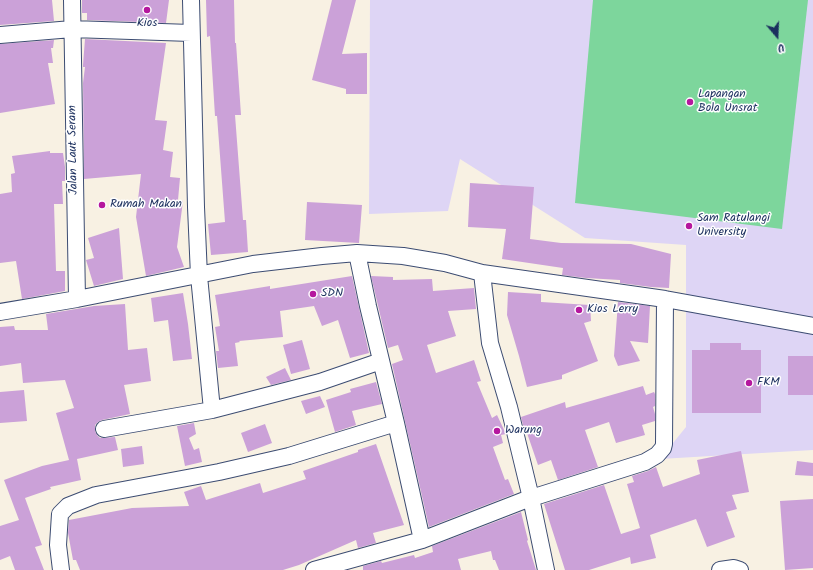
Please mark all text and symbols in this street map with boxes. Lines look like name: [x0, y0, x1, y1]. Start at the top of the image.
marker: Kios: [142, 5, 152, 15]
north arrow: [757, 16, 797, 56]
place label: Kios: [137, 17, 157, 31]
text: U: [775, 38, 787, 57]
place label: Lapangan Bola Unsrat: [698, 88, 757, 116]
marker: Lapangan Bola Unsrat: [685, 97, 695, 107]
street label: Jalan Laut Seram: [66, 105, 82, 195]
place label: Rumah Makan: [110, 198, 182, 212]
marker: Rumah Makan: [97, 200, 107, 210]
place label: Sam Ratulangi University: [697, 212, 770, 240]
marker: Sam Ratulangi University: [684, 221, 694, 231]
place label: SDN: [321, 287, 343, 301]
marker: SDN: [308, 289, 318, 299]
place label: Kios Lerry: [587, 303, 638, 317]
marker: Kios Lerry: [574, 305, 584, 315]
place label: FKM: [757, 376, 780, 390]
marker: FKM: [744, 378, 754, 388]
place label: Warung: [505, 424, 542, 438]
marker: Warung: [492, 426, 502, 436]

